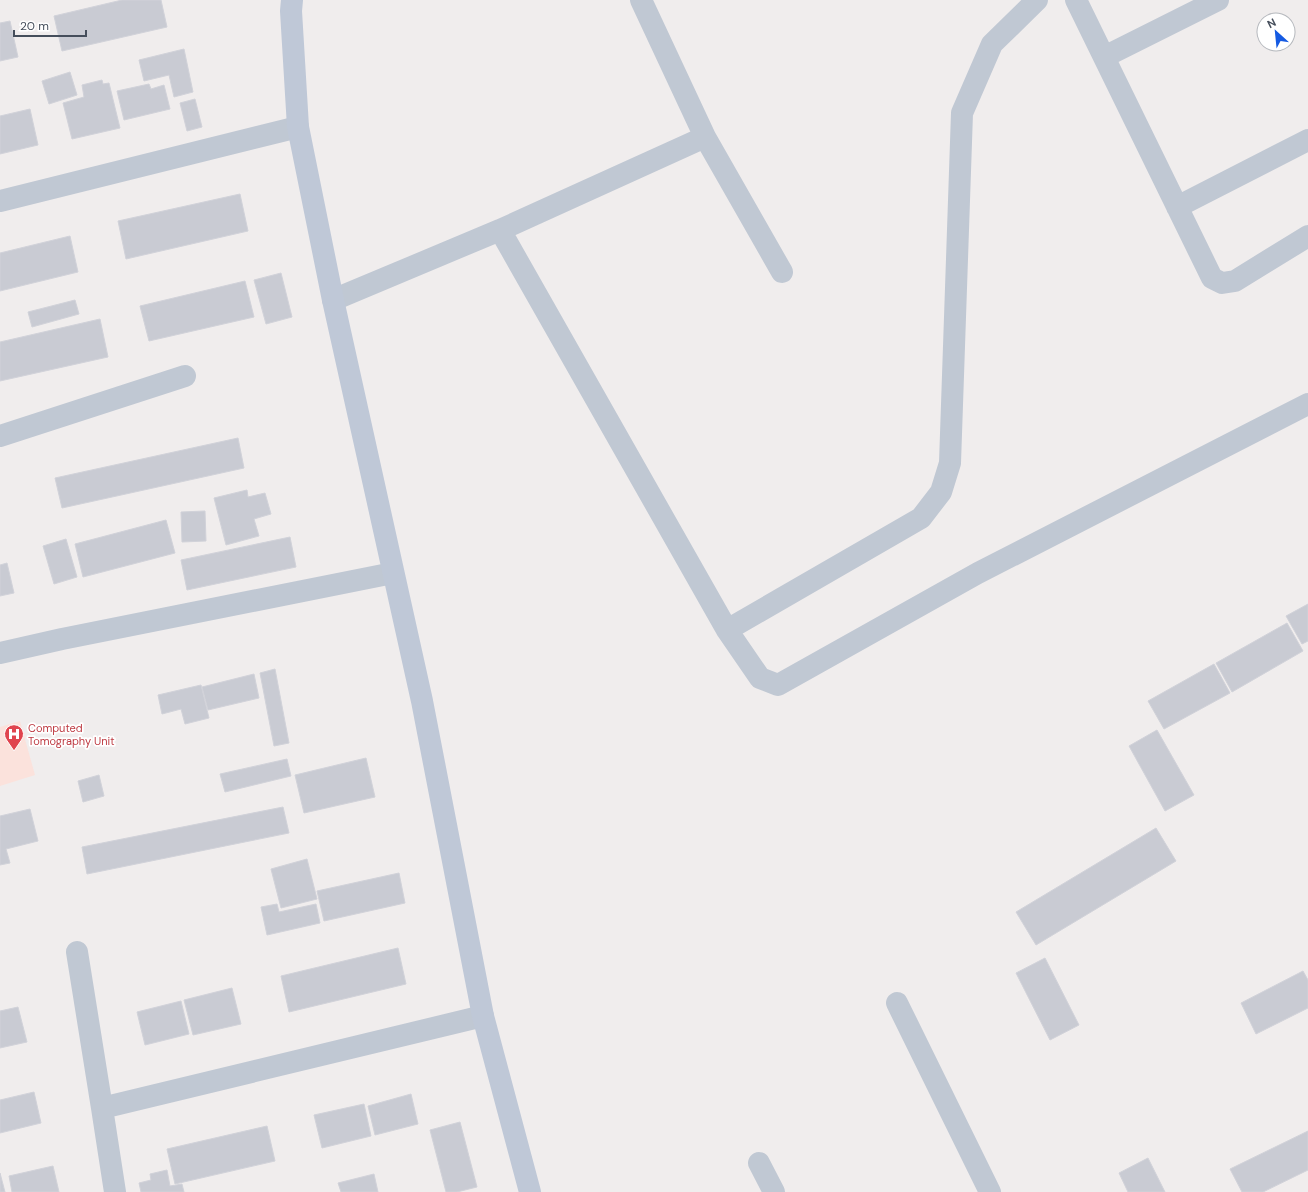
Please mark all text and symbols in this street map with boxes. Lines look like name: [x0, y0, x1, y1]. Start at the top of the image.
scale bar: [14, 12, 86, 38]
north arrow: [1256, 12, 1296, 52]
text: N: [1265, 15, 1278, 31]
text: 20 m: [20, 18, 49, 34]
place label: Computed Tomography Unit: [28, 721, 115, 748]
hospital icon: Computed Tomography Unit: [3, 723, 25, 751]

